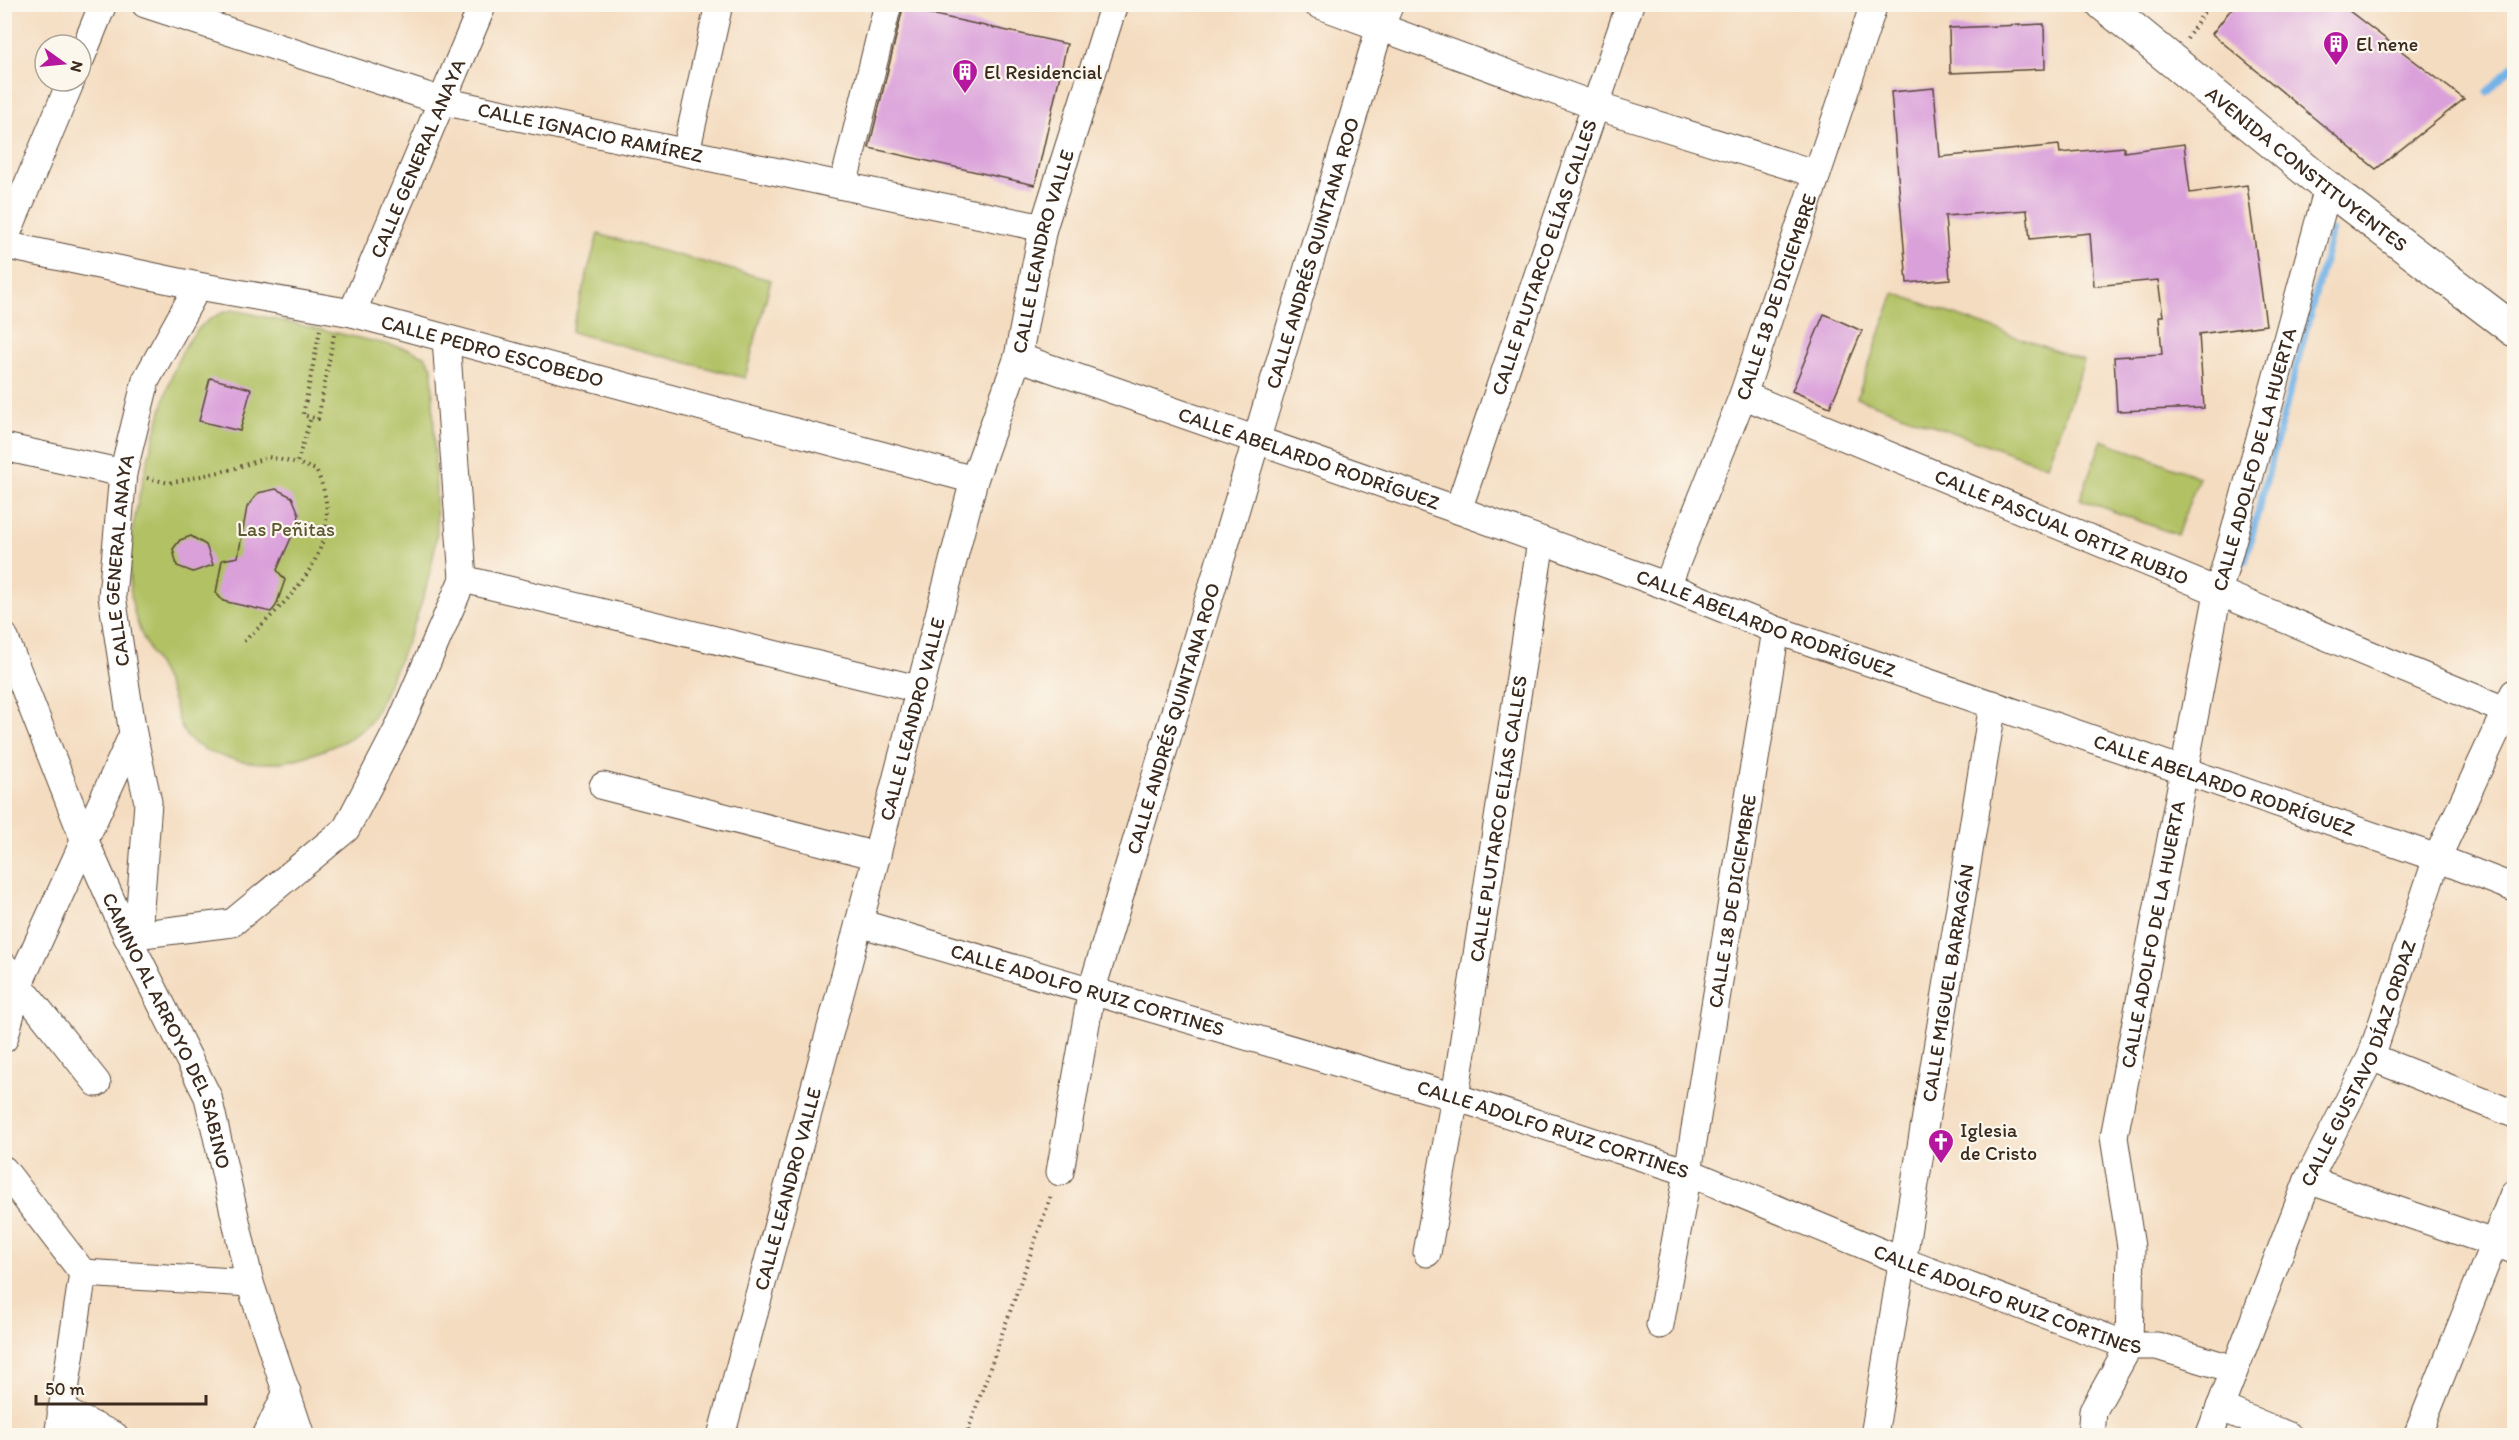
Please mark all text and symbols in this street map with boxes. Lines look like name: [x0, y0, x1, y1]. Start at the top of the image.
building icon: El nene: [2321, 29, 2351, 67]
place label: El nene: [2356, 32, 2418, 56]
north arrow: [33, 33, 93, 93]
street label: CALLE GENERAL ANAYA: [365, 55, 470, 262]
building icon: El Residencial: [950, 57, 980, 95]
text: N: [66, 59, 88, 74]
place label: El Residencial: [984, 60, 1103, 84]
street label: AVENIDA CONSTITUYENTES: [2201, 81, 2412, 256]
street label: CALLE IGNACIO RAMÍREZ: [475, 97, 706, 168]
street label: CALLE ANDRÉS QUINTANA ROO: [1260, 114, 1364, 392]
street label: CALLE PLUTARCO ELÍAS CALLES: [1486, 116, 1602, 398]
street label: CALLE LEANDRO VALLE: [1007, 147, 1079, 356]
street label: CALLE 18 DE DICIEMBRE: [1730, 191, 1822, 403]
street label: CALLE PEDRO ESCOBEDO: [378, 309, 606, 392]
street label: CALLE ADOLFO DE LA HUERTA: [2207, 325, 2302, 594]
street label: CALLE ABELARDO RODRÍGUEZ: [1175, 402, 1443, 515]
street label: CALLE GENERAL ANAYA: [100, 451, 139, 668]
street label: CALLE PASCUAL ORTIZ RUBIO: [1931, 464, 2192, 590]
park label: Las Peñitas: [237, 517, 335, 541]
street label: CALLE ABELARDO RODRÍGUEZ: [1633, 564, 1899, 683]
street label: CALLE ANDRÉS QUINTANA ROO: [1121, 580, 1225, 857]
street label: CALLE LEANDRO VALLE: [874, 615, 950, 823]
street label: CALLE PLUTARCO ELÍAS CALLES: [1464, 674, 1532, 964]
street label: CALLE ABELARDO RODRÍGUEZ: [2090, 728, 2359, 841]
street label: CALLE 18 DE DICIEMBRE: [1703, 792, 1761, 1010]
street label: CALLE ADOLFO DE LA HUERTA: [2115, 798, 2190, 1070]
street label: CALLE MIGUEL BARRAGÁN: [1916, 862, 1979, 1104]
street label: CAMINO AL ARROYO DEL SABINO: [97, 889, 236, 1171]
street label: CALLE GUSTAVO DÍAZ ORDAZ: [2295, 936, 2421, 1190]
street label: CALLE ADOLFO RUIZ CORTINES: [948, 938, 1227, 1041]
street label: CALLE ADOLFO RUIZ CORTINES: [1414, 1075, 1692, 1184]
street label: CALLE LEANDRO VALLE: [749, 1085, 826, 1293]
place label: Iglesia de Cristo: [1960, 1118, 2037, 1165]
church icon: Iglesia de Cristo: [1926, 1127, 1956, 1165]
street label: CALLE ADOLFO RUIZ CORTINES: [1870, 1239, 2141, 1358]
scale bar: [36, 1368, 206, 1406]
text: 50 m: [45, 1378, 85, 1400]

